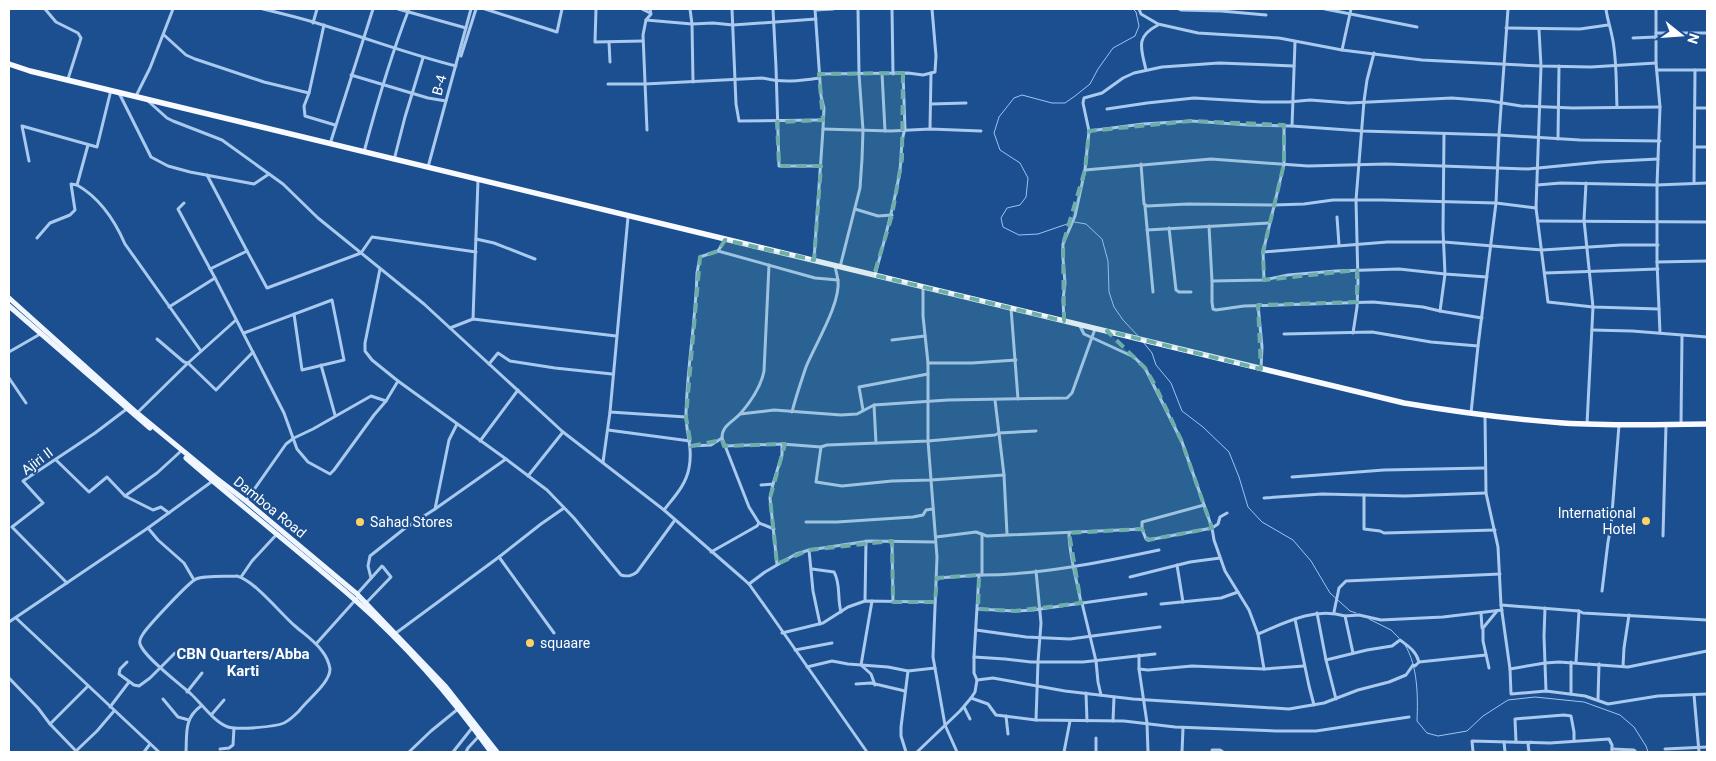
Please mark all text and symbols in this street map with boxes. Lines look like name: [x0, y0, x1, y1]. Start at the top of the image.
north arrow: [1656, 10, 1706, 60]
text: N: [1684, 32, 1703, 46]
street label: B-4: [429, 73, 449, 97]
street label: Ajiri II: [18, 444, 56, 478]
street label: Damboa Road: [231, 473, 309, 541]
place label: International Hotel: [1558, 505, 1636, 537]
place label: Sahad Stores: [370, 514, 453, 530]
marker: International Hotel: [1640, 515, 1652, 527]
marker: Sahad Stores: [354, 516, 366, 528]
place label: squaare: [540, 635, 590, 651]
marker: squaare: [524, 637, 536, 649]
district label: CBN Quarters/Abba Karti: [176, 645, 310, 680]

